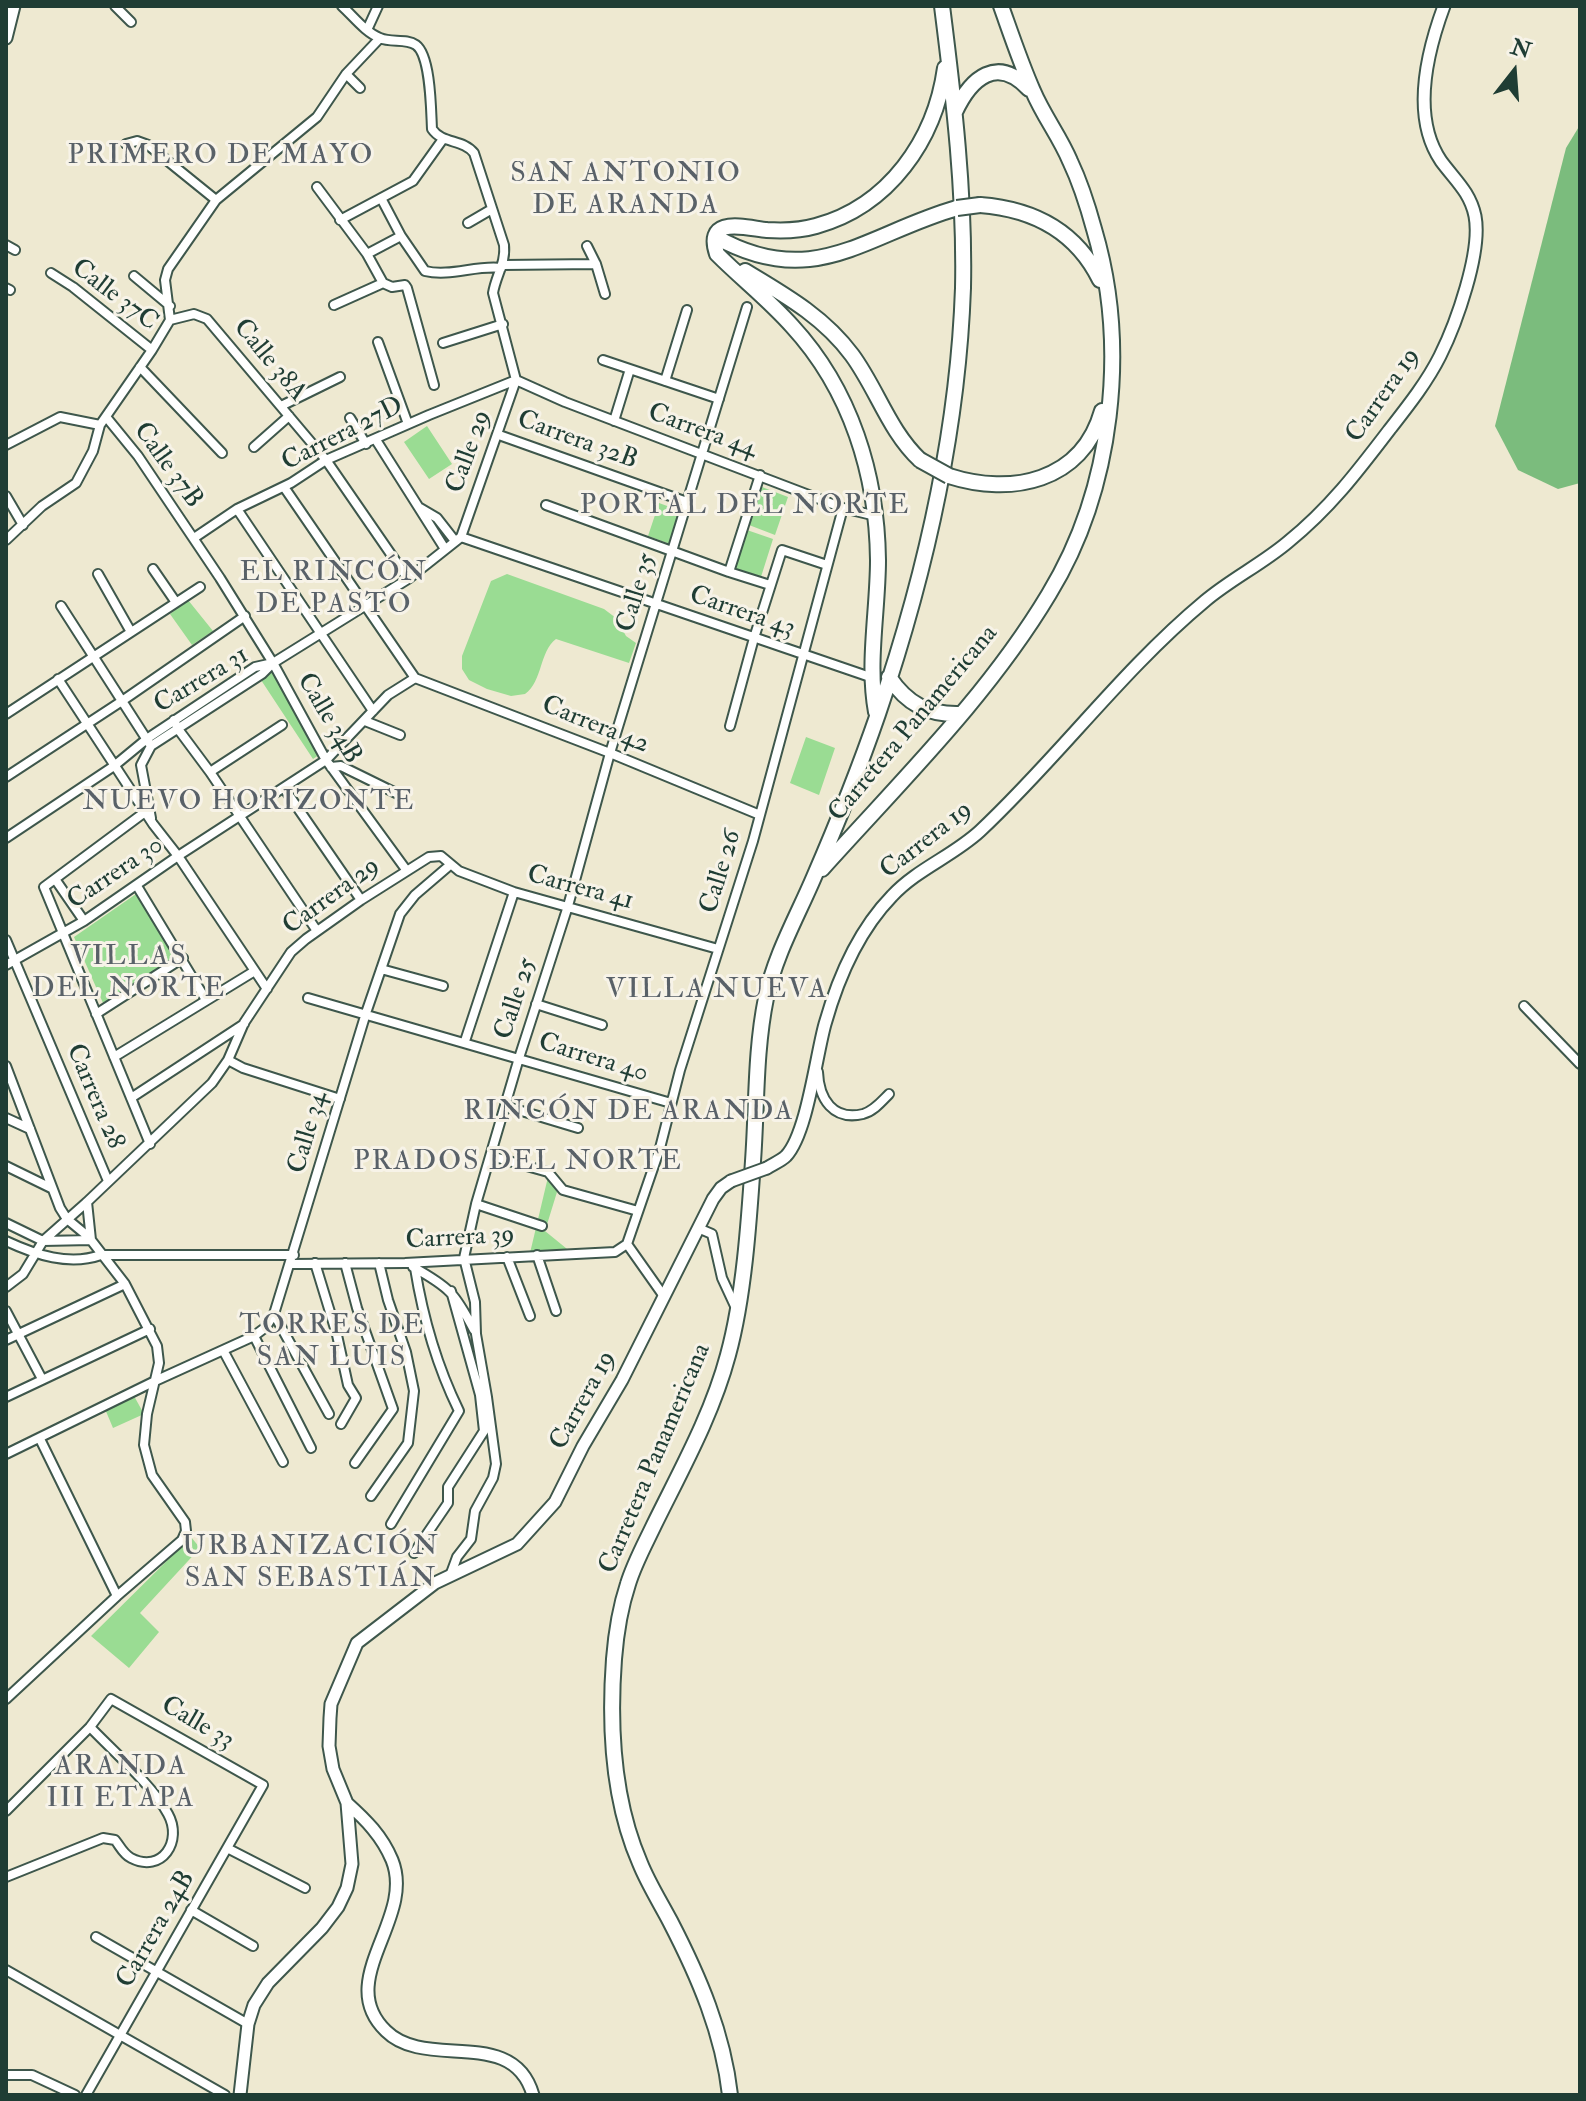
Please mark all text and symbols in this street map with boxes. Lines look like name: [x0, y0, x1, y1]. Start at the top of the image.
north arrow: [1474, 32, 1554, 112]
text: N: [1507, 33, 1535, 65]
district label: PRIMERO DE MAYO: [68, 140, 374, 174]
district label: SAN ANTONIO DE ARANDA: [510, 158, 742, 224]
street label: Calle 37C: [65, 253, 163, 339]
street label: Calle 38A: [226, 313, 312, 409]
street label: Carrera 19: [1340, 343, 1428, 449]
street label: Carrera 27D: [277, 391, 409, 479]
street label: Carrera 44: [643, 398, 761, 466]
street label: Carrera 32B: [513, 405, 641, 477]
street label: Calle 29: [441, 406, 499, 498]
street label: Calle 37B: [126, 417, 208, 515]
district label: PORTAL DEL NORTE: [580, 490, 910, 524]
street label: Calle 35: [611, 550, 665, 636]
district label: EL RINCÓN DE PASTO: [240, 557, 428, 623]
street label: Carrera 43: [685, 580, 799, 646]
street label: Carretera Panamericana: [823, 619, 1005, 829]
street label: Carrera 31: [149, 641, 255, 721]
street label: Calle 34B: [289, 668, 367, 770]
street label: Carrera 42: [537, 690, 653, 762]
district label: NUEVO HORIZONTE: [83, 786, 415, 820]
street label: Carrera 19: [875, 795, 979, 887]
street label: Calle 26: [695, 827, 749, 917]
street label: Carrera 30: [62, 831, 170, 917]
street label: Carrera 29: [277, 851, 387, 943]
street label: Carrera 41: [523, 860, 637, 918]
district label: VILLAS DEL NORTE: [32, 941, 226, 1007]
street label: Calle 25: [489, 954, 545, 1044]
district label: VILLA NUEVA: [606, 974, 828, 1008]
street label: Carrera 40: [534, 1028, 652, 1090]
street label: Carrera 28: [58, 1040, 130, 1154]
street label: Calle 34: [283, 1089, 335, 1177]
district label: RINCÓN DE ARANDA: [463, 1096, 795, 1130]
district label: PRADOS DEL NORTE: [353, 1146, 683, 1180]
street label: Carrera 39: [405, 1221, 515, 1257]
district label: TORRES DE SAN LUIS: [239, 1310, 425, 1376]
street label: Carretera Panamericana: [593, 1339, 719, 1579]
street label: Carrera 19: [544, 1346, 624, 1456]
district label: URBANIZACIÓN SAN SEBASTIÁN: [182, 1531, 440, 1597]
street label: Calle 33: [155, 1691, 239, 1757]
district label: ARANDA III ETAPA: [46, 1751, 196, 1817]
street label: Carrera 24B: [111, 1866, 203, 1994]

